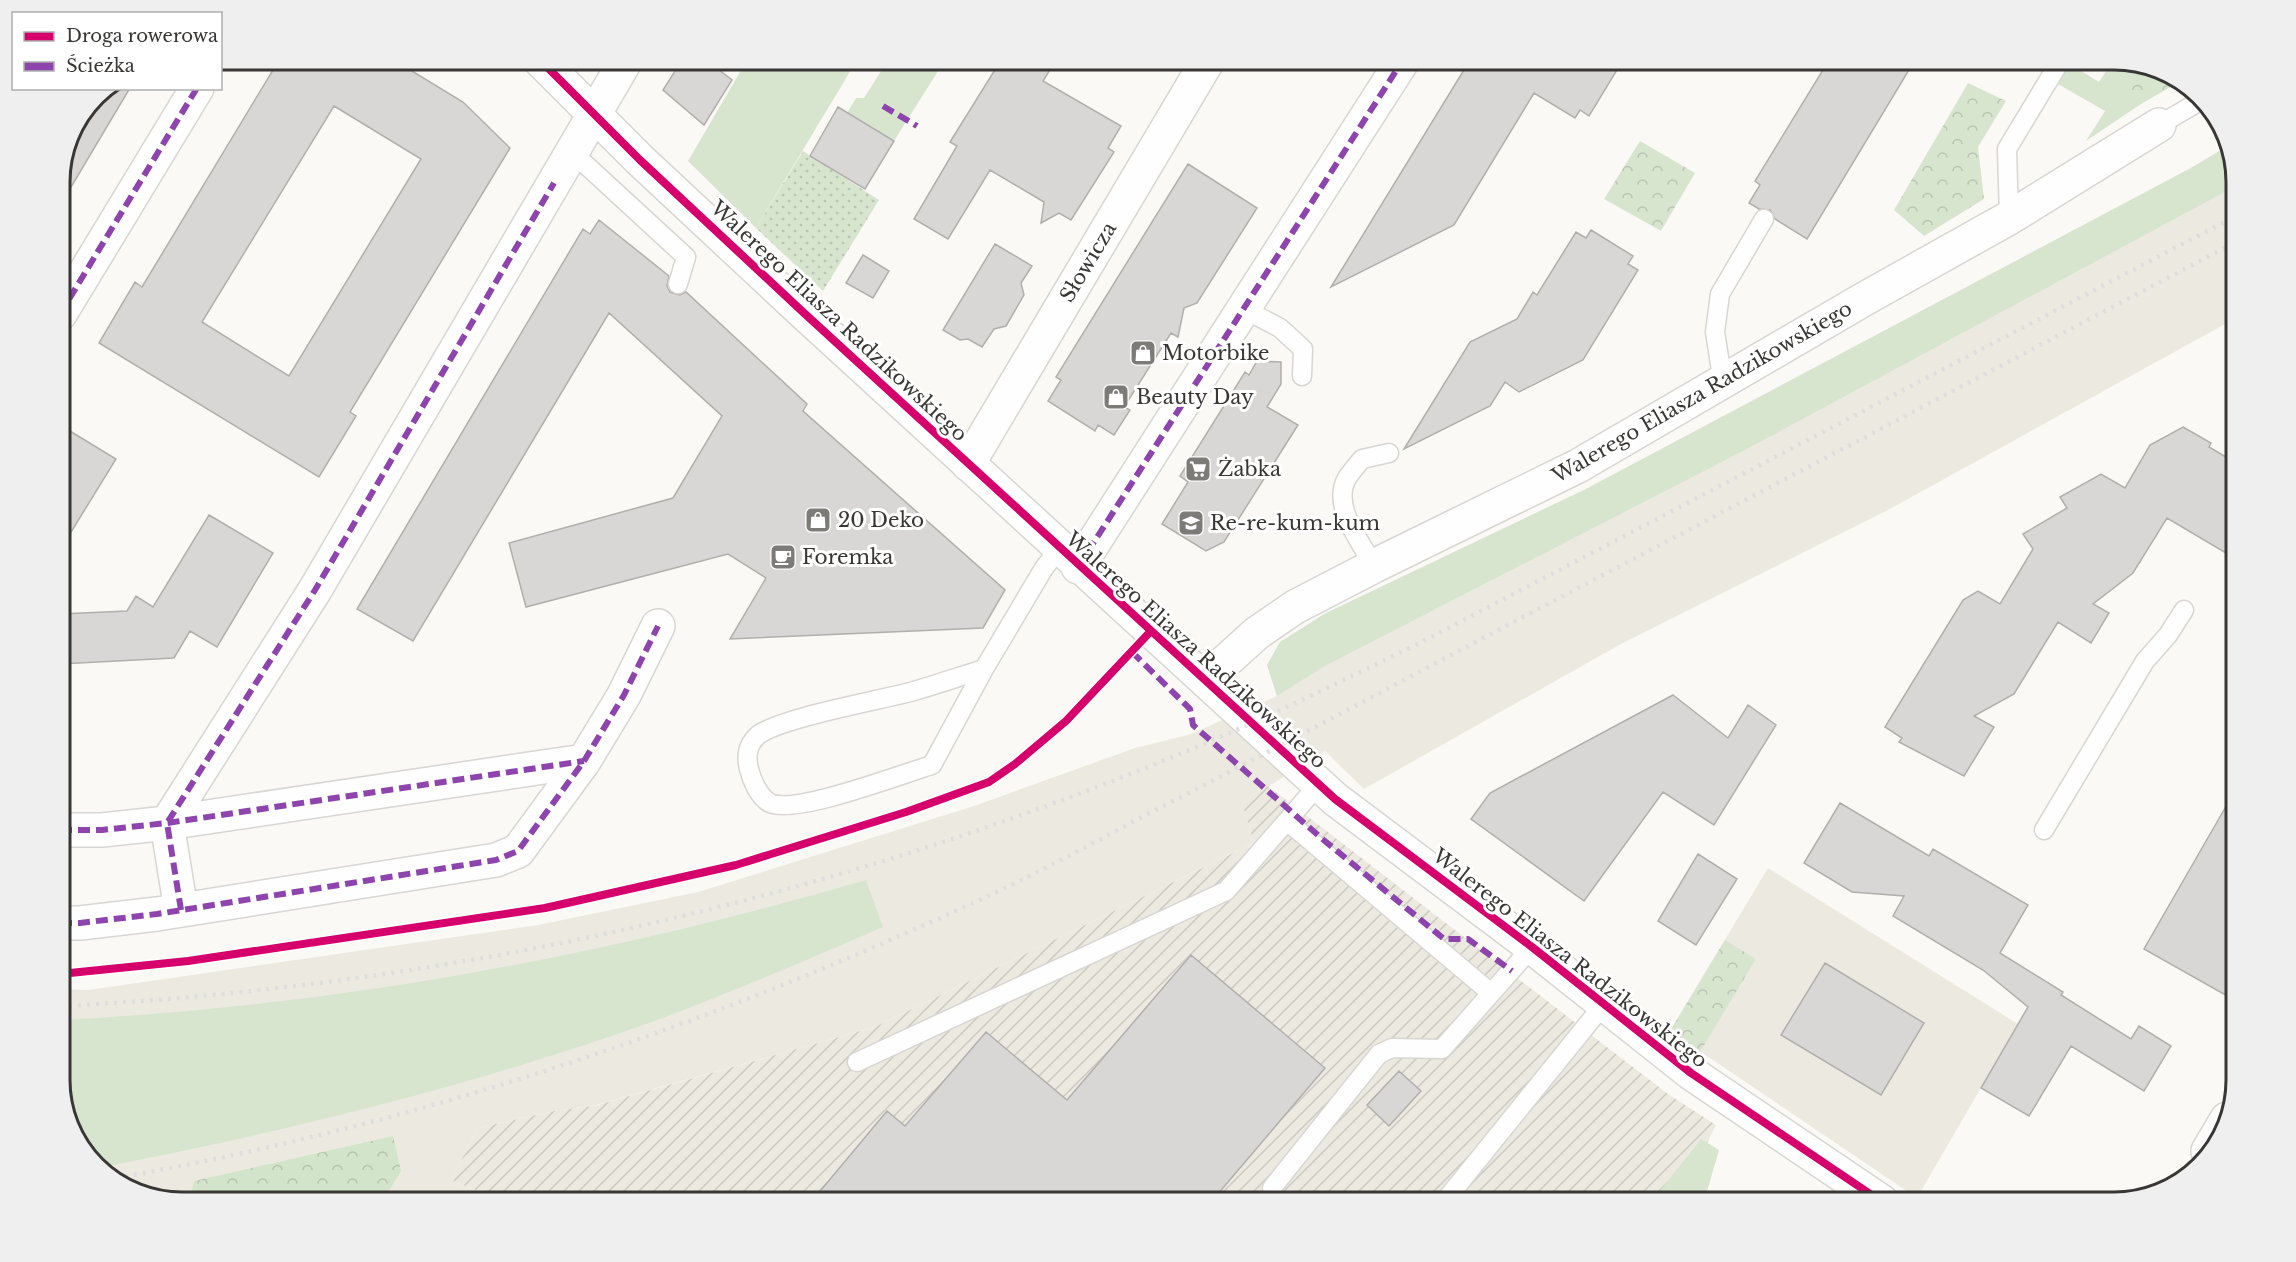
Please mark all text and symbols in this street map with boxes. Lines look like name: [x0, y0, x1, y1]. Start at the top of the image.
legend: [12, 12, 222, 90]
text: Droga rowerowa: [66, 25, 218, 47]
text: Ścieżka: [66, 54, 135, 77]
street label: Walerego Eliasza Radzikowskiego: [705, 195, 972, 446]
street label: Słowicza: [1055, 217, 1122, 306]
street label: Walerego Eliasza Radzikowskiego: [1547, 296, 1856, 488]
shop icon: Motorbike: [1128, 338, 1158, 368]
place label: Motorbike: [1162, 341, 1269, 365]
shop icon: Beauty Day: [1101, 382, 1131, 412]
place label: Beauty Day: [1136, 385, 1254, 409]
supermarket icon: Żabka: [1183, 454, 1213, 484]
place label: Żabka: [1218, 456, 1282, 481]
shop icon: 20 Deko: [803, 505, 833, 535]
place label: 20 Deko: [838, 508, 924, 532]
school or university icon: Re-re-kum-kum: [1176, 508, 1206, 538]
place label: Re-re-kum-kum: [1210, 511, 1381, 535]
street label: Walerego Eliasza Radzikowskiego: [1060, 526, 1331, 773]
cafe icon: Foremka: [768, 542, 798, 572]
place label: Foremka: [802, 545, 894, 569]
street label: Walerego Eliasza Radzikowskiego: [1427, 843, 1712, 1073]

